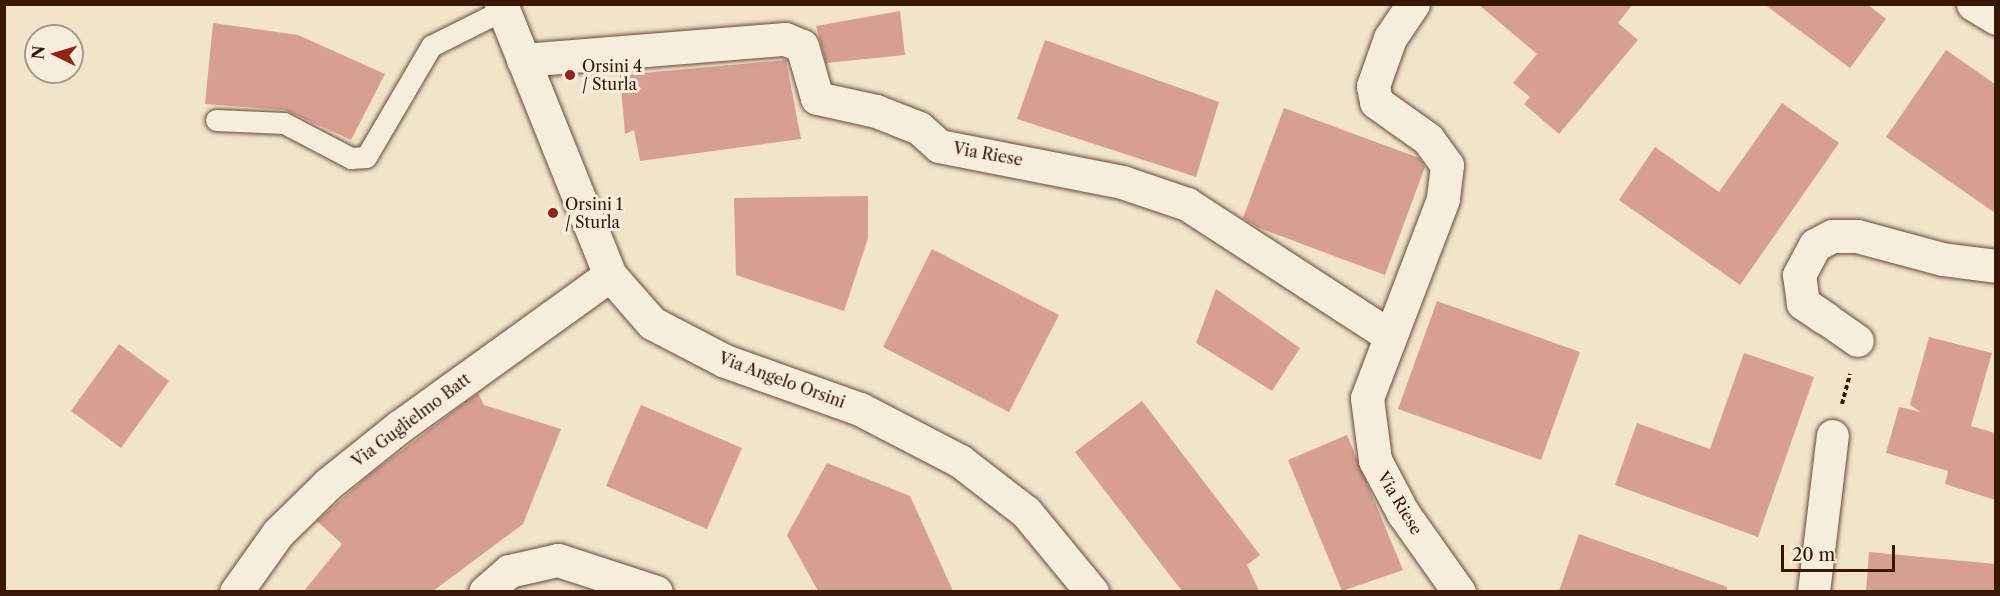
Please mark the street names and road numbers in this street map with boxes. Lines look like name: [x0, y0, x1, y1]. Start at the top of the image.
street label: Via Riese: [952, 138, 1024, 170]
street label: Via Angelo Orsini: [716, 348, 848, 412]
street label: Via Guglielmo Batt: [348, 369, 474, 471]
street label: Via Riese: [1374, 468, 1426, 538]

